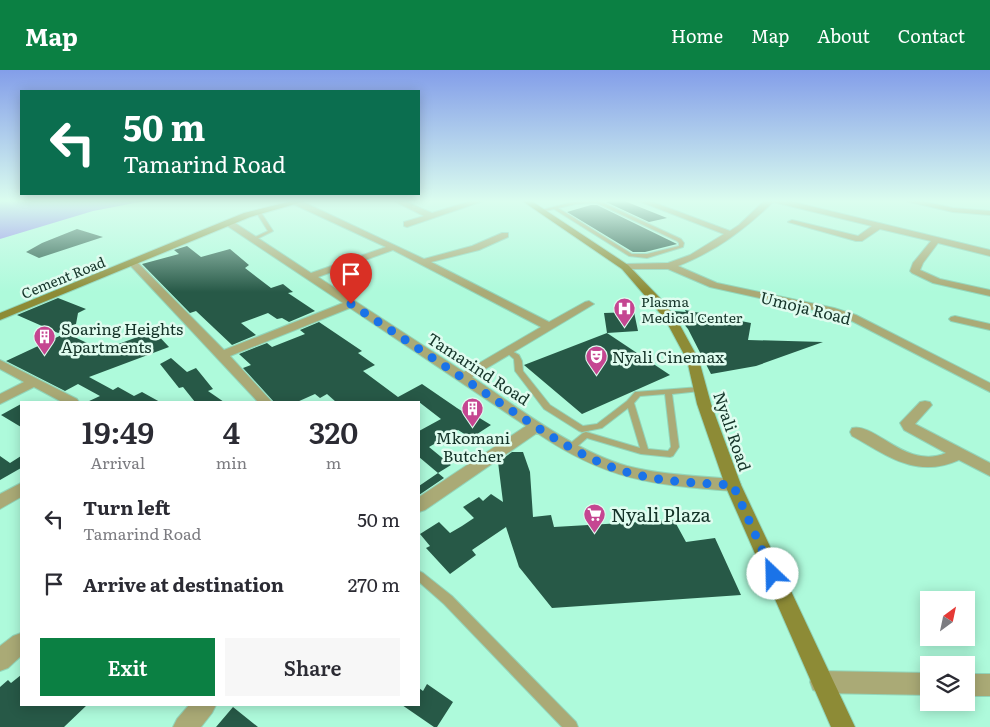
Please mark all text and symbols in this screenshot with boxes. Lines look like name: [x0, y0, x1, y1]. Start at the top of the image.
text: Map: [25, 18, 78, 53]
text: Home: [671, 22, 723, 49]
text: Map: [751, 22, 789, 49]
text: About: [817, 22, 870, 49]
text: Contact: [898, 22, 965, 49]
text: 50 m: [123, 100, 206, 152]
icon: left: [40, 110, 105, 175]
text: Tamarind Road: [123, 147, 286, 180]
street label: Cement Road: [18, 251, 108, 303]
pin: [330, 253, 372, 304]
icon: arrive: [337, 260, 365, 288]
street label: Umoja Road: [758, 284, 854, 330]
place label: Plasma Medical Center: [641, 291, 743, 327]
hospital icon: Plasma Medical Center: [613, 297, 637, 328]
place label: Soaring Heights Apartments: [61, 316, 183, 358]
building icon: Soaring Heights Apartments: [33, 325, 57, 356]
street label: Tamarind Road: [423, 326, 535, 410]
theatre icon: Nyali Cinemax: [584, 344, 608, 375]
place label: Nyali Cinemax: [612, 344, 725, 368]
street label: Nyali Road: [708, 388, 758, 474]
building icon: Mkomani Butcher: [461, 396, 485, 427]
text: 19:49: [82, 409, 154, 453]
text: 4: [223, 409, 240, 453]
text: 320: [309, 409, 358, 453]
place label: Mkomani Butcher: [436, 425, 510, 467]
text: Arrival: [91, 450, 145, 474]
text: min: [216, 450, 247, 474]
text: m: [326, 450, 341, 474]
text: Turn left: [83, 493, 170, 521]
place label: Nyali Plaza: [611, 500, 711, 528]
supermarket icon: Nyali Plaza: [583, 502, 607, 533]
icon: left: [40, 505, 68, 533]
text: 50 m: [357, 505, 400, 533]
text: Tamarind Road: [83, 521, 201, 545]
position arrow: [746, 547, 798, 599]
icon: arrive: [40, 570, 68, 598]
text: Arrive at destination: [83, 570, 284, 598]
text: 270 m: [348, 570, 400, 598]
north arrow: [920, 591, 975, 646]
map controls: [920, 591, 975, 711]
button: Exit: [40, 638, 215, 696]
button: Share: [225, 638, 400, 696]
button: layers: [920, 656, 975, 711]

